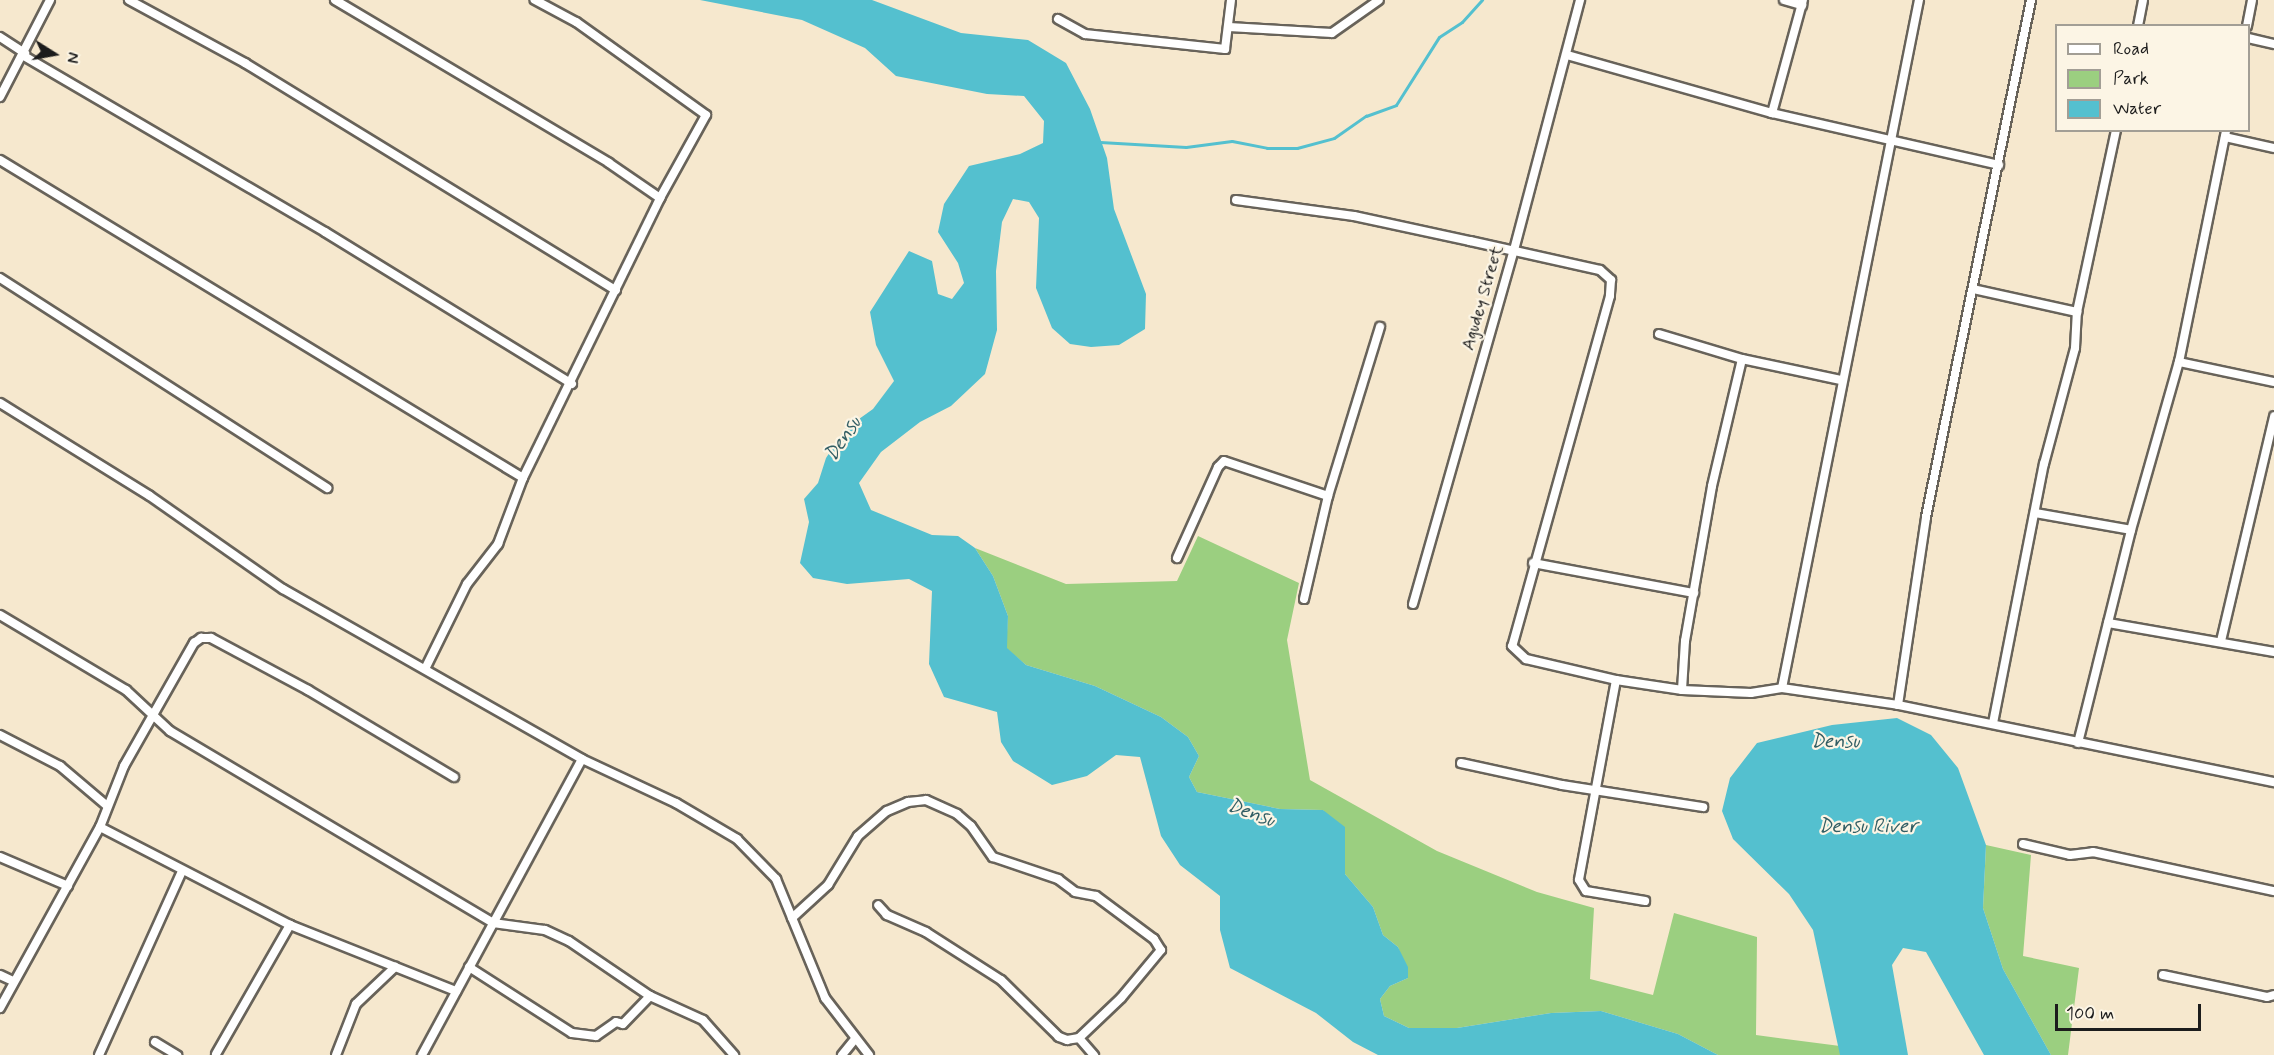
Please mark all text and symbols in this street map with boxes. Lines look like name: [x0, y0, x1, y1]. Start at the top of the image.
north arrow: [24, 24, 84, 84]
legend: [2055, 24, 2250, 132]
text: Road: [2113, 37, 2149, 61]
text: N: [61, 50, 83, 65]
text: Park: [2113, 67, 2149, 91]
text: Water: [2113, 97, 2161, 121]
street label: Agudey Street: [1458, 243, 1508, 353]
water label: Densu: [819, 412, 867, 466]
water label: Densu: [1811, 729, 1859, 753]
water label: Densu: [1224, 793, 1278, 833]
water label: Densu River: [1819, 814, 1917, 838]
scale bar: [2058, 992, 2204, 1030]
text: 100 m: [2066, 1002, 2114, 1026]

